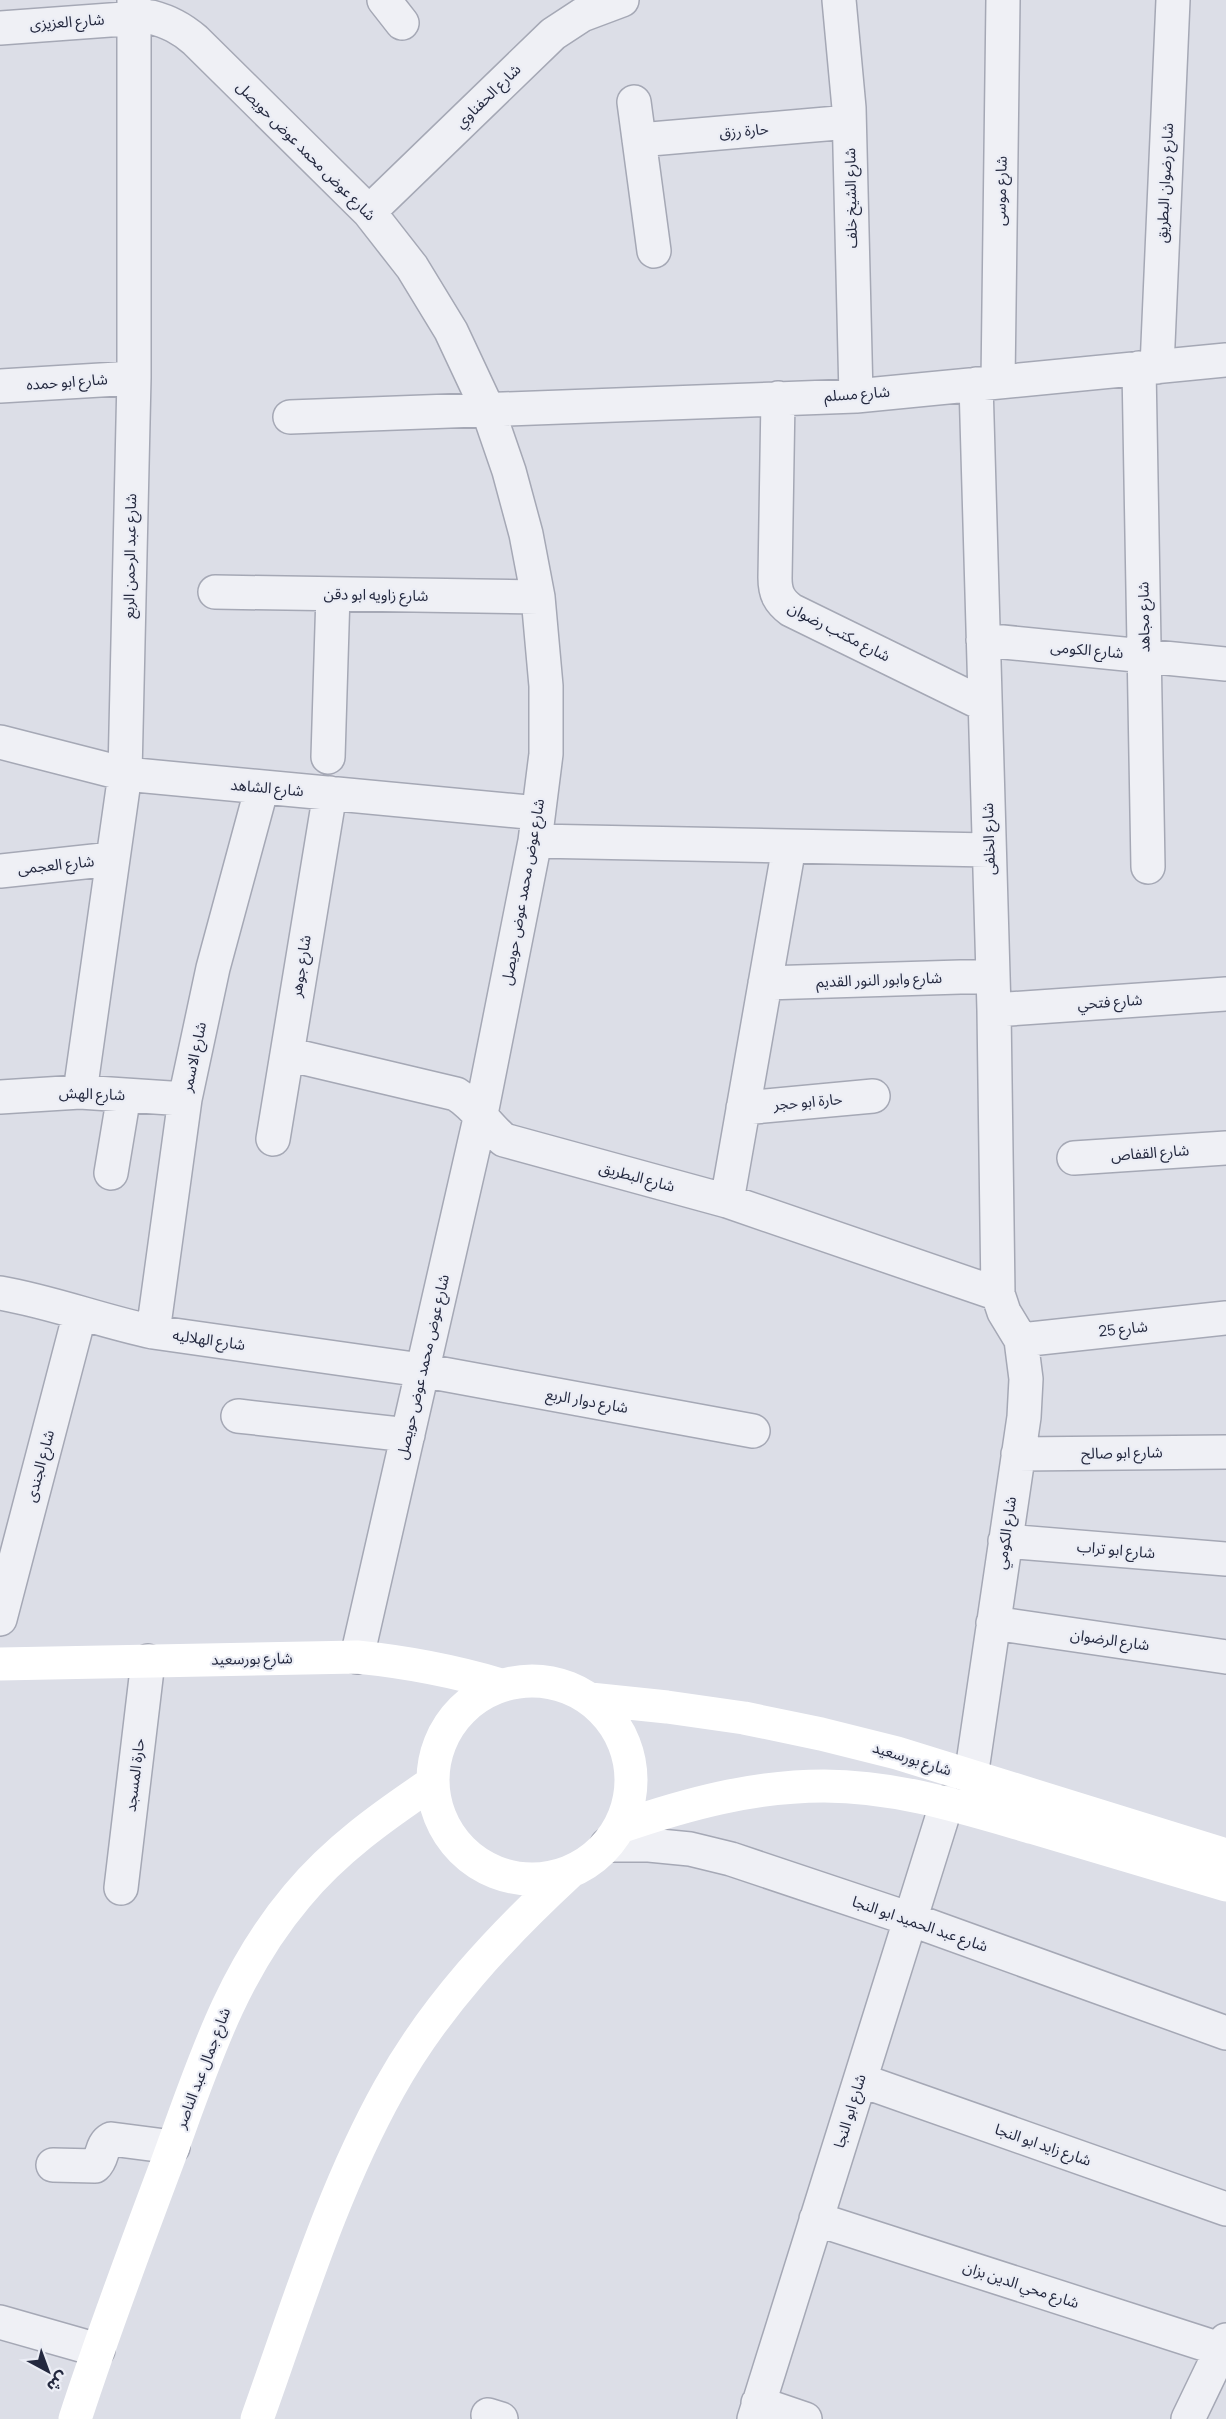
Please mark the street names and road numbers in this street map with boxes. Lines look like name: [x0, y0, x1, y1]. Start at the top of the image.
street label: شارع العزيزى: [29, 8, 105, 37]
street label: شارع الحفناوي: [450, 59, 527, 134]
street label: شارع عوض محمد عوض حويصل: [231, 76, 381, 227]
street label: حارة رزق: [718, 118, 770, 143]
street label: شارع رضوان البطريق: [1151, 122, 1180, 244]
street label: شارع الشيخ خلف: [839, 147, 864, 248]
street label: شارع موسى: [989, 156, 1014, 226]
street label: شارع ابو حمده: [26, 368, 109, 397]
street label: شارع مسلم: [823, 381, 891, 408]
street label: شارع عبد الرحمن الربع: [118, 493, 143, 619]
street label: شارع مجاهد: [1132, 581, 1157, 652]
street label: شارع زاويه ابو دقن: [323, 583, 429, 608]
street label: شارع مكتب رضوان: [784, 597, 894, 668]
street label: شارع الكومى: [1049, 636, 1125, 665]
street label: شارع الشاهد: [229, 774, 305, 803]
street label: شارع عوض محمد عوض حويصل: [496, 797, 551, 987]
street label: شارع الخلفى: [977, 802, 1002, 875]
street label: شارع العجمى: [17, 850, 96, 881]
street label: شارع جوهر: [285, 933, 318, 1000]
street label: شارع وابور النور القديم: [816, 967, 943, 994]
street label: شارع فتحي: [1077, 989, 1144, 1016]
street label: شارع الاسمر: [176, 1020, 213, 1095]
street label: شارع الهش: [58, 1082, 126, 1107]
street label: حارة ابو حجر: [772, 1088, 843, 1115]
street label: شارع القفاص: [1110, 1139, 1190, 1168]
street label: شارع البطريق: [596, 1156, 678, 1199]
street label: شارع عوض محمد عوض حويصل: [391, 1272, 456, 1462]
street label: شارع 25: [1097, 1315, 1149, 1344]
street label: شارع الهلاليه: [171, 1324, 247, 1357]
street label: شارع دوار الربع: [544, 1383, 630, 1420]
street label: شارع الجندى: [20, 1427, 61, 1505]
street label: شارع ابو صالح: [1081, 1441, 1163, 1466]
street label: شارع الكومي: [990, 1495, 1023, 1571]
street label: شارع ابو تراب: [1076, 1536, 1156, 1565]
street label: شارع الرضوان: [1069, 1624, 1151, 1657]
street label: شارع بورسعيد: [211, 1647, 293, 1672]
street label: حارة المسجد: [120, 1737, 149, 1813]
street label: شارع بورسعيد: [869, 1737, 954, 1782]
street label: شارع عبد الحميد ابو النجا: [849, 1890, 991, 1959]
street label: شارع جمال عبد الناصر: [169, 2004, 237, 2133]
street label: شارع ابو النجا: [828, 2071, 873, 2151]
street label: شارع زايد ابو النجا: [992, 2118, 1094, 2173]
street label: شارع محي الدين بزان: [960, 2256, 1082, 2315]

